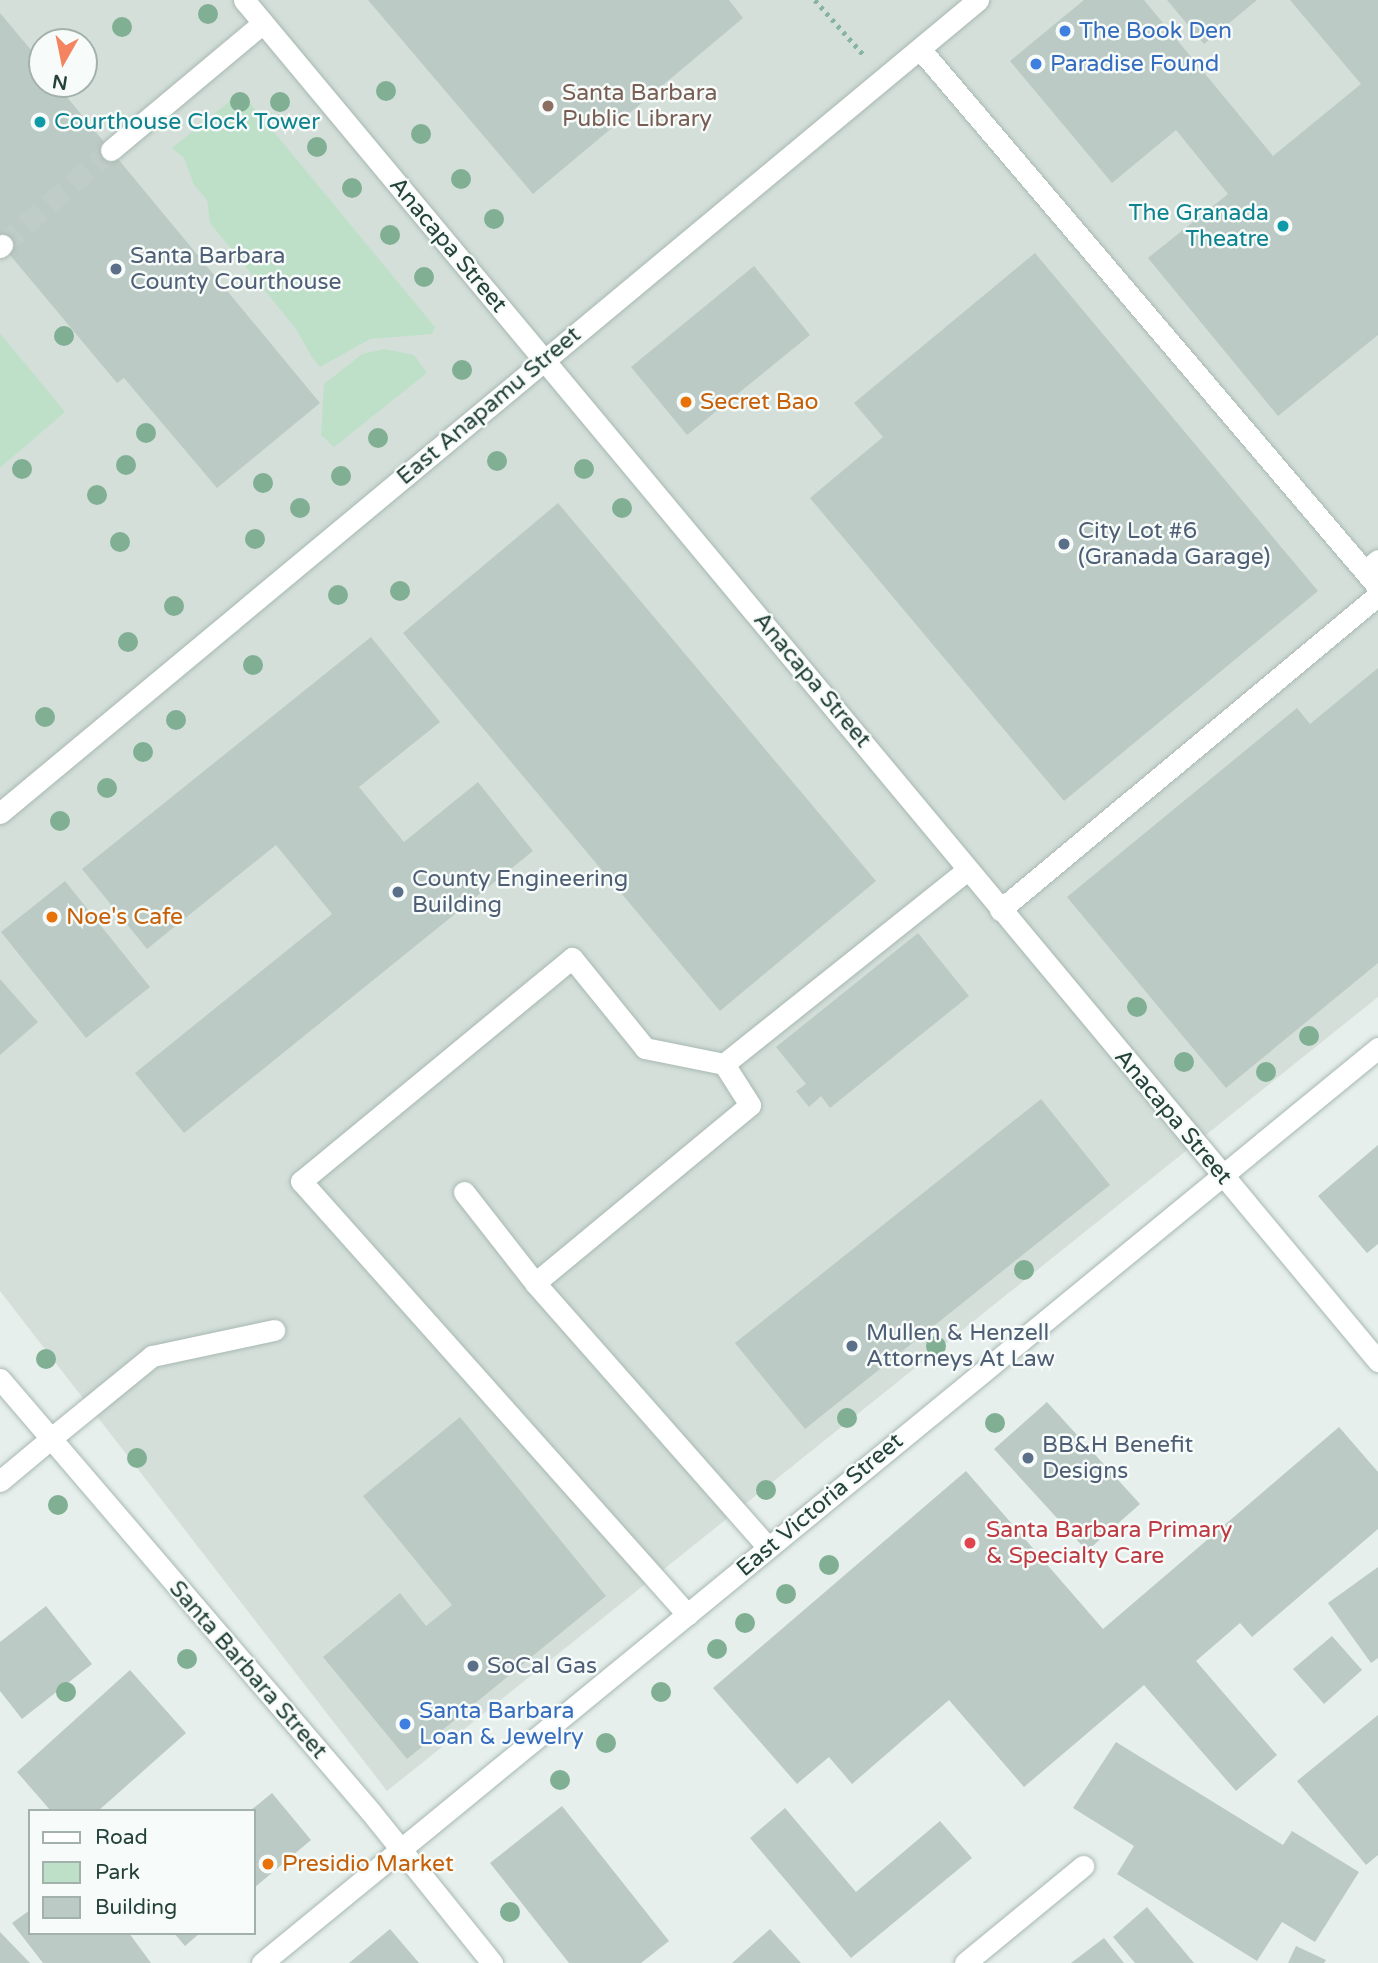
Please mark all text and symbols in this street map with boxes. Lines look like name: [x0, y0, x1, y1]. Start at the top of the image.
place label: The Book Den: [1079, 17, 1232, 45]
marker: The Book Den: [1057, 23, 1073, 39]
north arrow: [28, 28, 98, 98]
place label: Paradise Found: [1050, 50, 1219, 78]
marker: Paradise Found: [1028, 56, 1044, 72]
text: N: [51, 70, 69, 94]
place label: Santa Barbara Public Library: [562, 79, 717, 133]
marker: Santa Barbara Public Library: [540, 98, 556, 114]
place label: Courthouse Clock Tower: [54, 108, 320, 136]
marker: Courthouse Clock Tower: [32, 114, 48, 130]
street label: Anacapa Street: [383, 172, 513, 318]
place label: The Granada Theatre: [1129, 199, 1269, 253]
marker: The Granada Theatre: [1275, 218, 1291, 234]
place label: Santa Barbara County Courthouse: [130, 242, 342, 296]
marker: Santa Barbara County Courthouse: [108, 261, 124, 277]
street label: East Anapamu Street: [392, 321, 586, 491]
place label: Secret Bao: [700, 388, 819, 416]
marker: Secret Bao: [678, 394, 694, 410]
place label: City Lot #6 (Granada Garage): [1078, 517, 1270, 571]
marker: City Lot #6 (Granada Garage): [1056, 536, 1072, 552]
street label: Anacapa Street: [747, 607, 877, 753]
place label: County Engineering Building: [412, 865, 628, 919]
marker: County Engineering Building: [390, 884, 406, 900]
place label: Noe's Cafe: [66, 903, 183, 931]
marker: Noe's Cafe: [44, 909, 60, 925]
street label: Anacapa Street: [1108, 1044, 1238, 1190]
place label: Mullen & Henzell Attorneys At Law: [866, 1319, 1055, 1373]
marker: Mullen & Henzell Attorneys At Law: [844, 1338, 860, 1354]
street label: East Victoria Street: [731, 1427, 909, 1583]
place label: BB&H Benefit Designs: [1042, 1431, 1193, 1485]
marker: BB&H Benefit Designs: [1020, 1450, 1036, 1466]
place label: Santa Barbara Primary & Specialty Care: [986, 1516, 1232, 1570]
marker: Santa Barbara Primary & Specialty Care: [960, 1533, 980, 1553]
street label: Santa Barbara Street: [163, 1575, 333, 1765]
place label: SoCal Gas: [487, 1652, 597, 1680]
marker: SoCal Gas: [465, 1658, 481, 1674]
place label: Santa Barbara Loan & Jewelry: [419, 1697, 584, 1751]
marker: Santa Barbara Loan & Jewelry: [397, 1716, 413, 1732]
legend: [28, 1809, 256, 1935]
text: Road: [95, 1825, 148, 1850]
place label: Presidio Market: [282, 1850, 454, 1878]
marker: Presidio Market: [260, 1856, 276, 1872]
text: Park: [95, 1860, 140, 1885]
text: Building: [95, 1895, 177, 1920]

